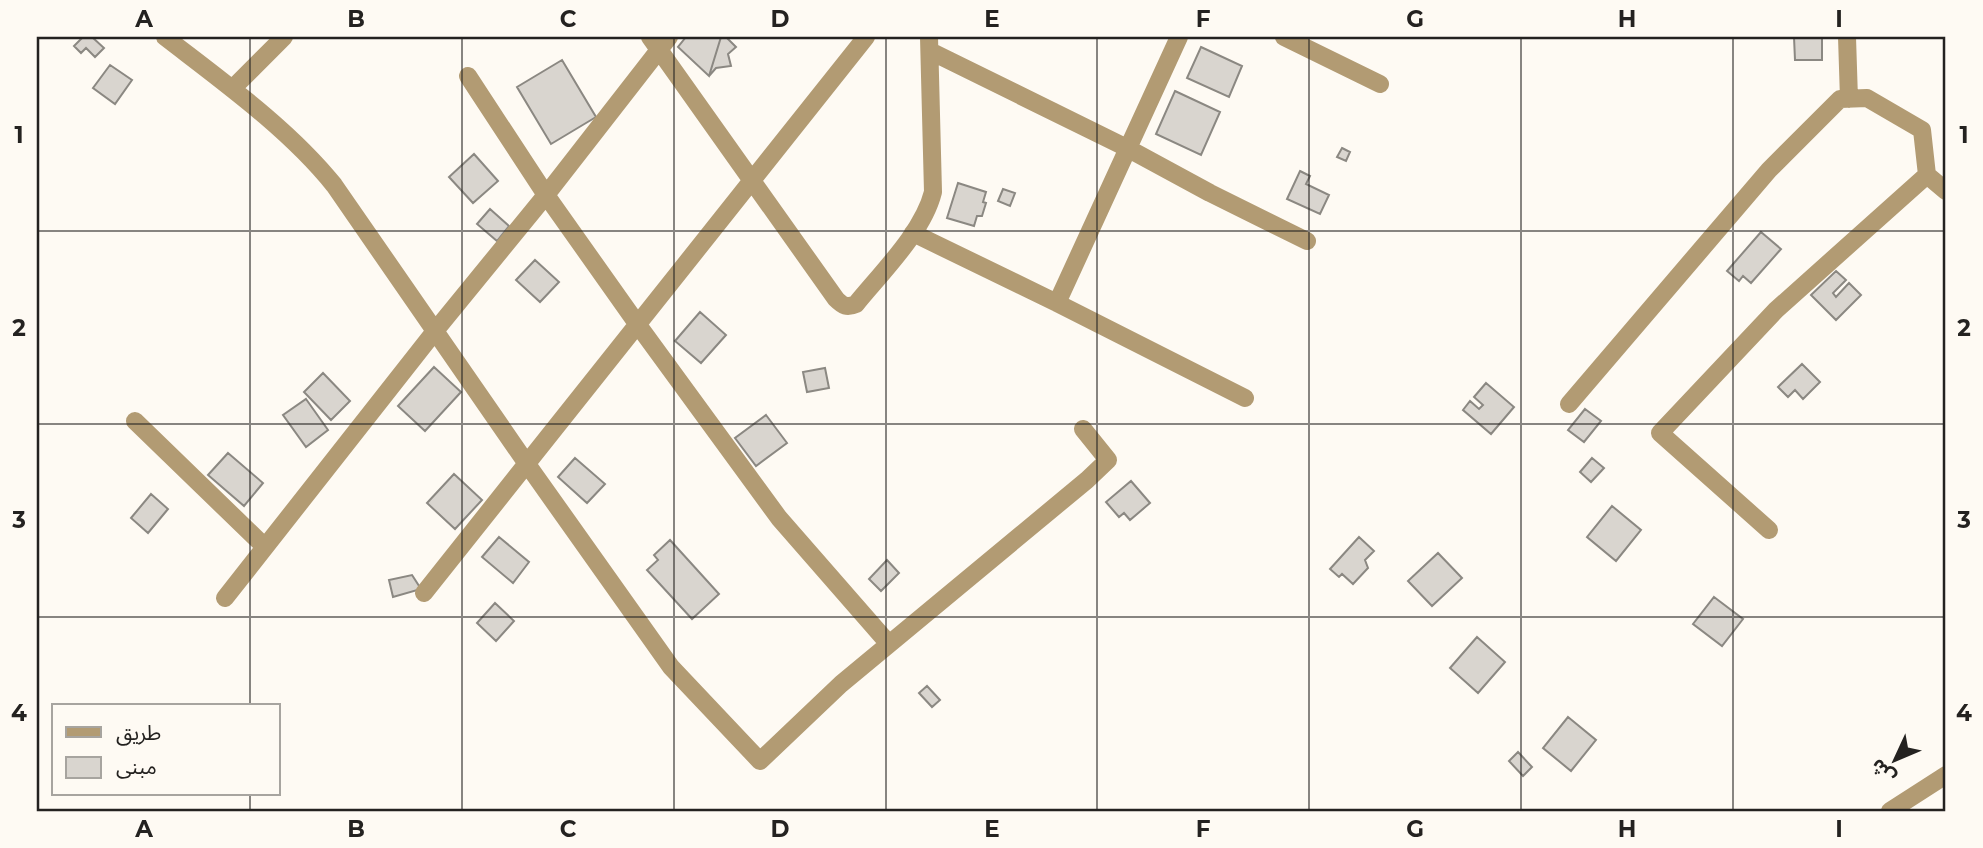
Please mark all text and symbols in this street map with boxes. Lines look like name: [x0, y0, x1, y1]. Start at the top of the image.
text: A: [134, 5, 153, 33]
text: B: [347, 5, 365, 33]
text: C: [560, 5, 577, 33]
text: D: [771, 5, 790, 33]
text: E: [984, 5, 1000, 33]
text: F: [1196, 5, 1211, 33]
text: G: [1406, 5, 1424, 33]
text: H: [1618, 5, 1636, 33]
text: I: [1835, 5, 1843, 33]
text: 1: [14, 121, 24, 149]
text: 1: [1959, 121, 1969, 149]
text: 2: [12, 314, 26, 342]
text: 2: [1957, 314, 1971, 342]
text: 3: [11, 506, 26, 534]
text: 3: [1956, 506, 1971, 534]
text: 4: [11, 699, 27, 727]
text: 4: [1956, 699, 1972, 727]
legend: [52, 704, 280, 796]
text: طريق: [116, 720, 161, 746]
north arrow: [1860, 726, 1930, 796]
text: مبنى: [116, 754, 157, 779]
text: ش: [1866, 754, 1900, 789]
text: A: [134, 815, 153, 843]
text: B: [347, 815, 365, 843]
text: C: [560, 815, 577, 843]
text: D: [771, 815, 790, 843]
text: E: [984, 815, 1000, 843]
text: F: [1196, 815, 1211, 843]
text: G: [1406, 815, 1424, 843]
text: H: [1618, 815, 1636, 843]
text: I: [1835, 815, 1843, 843]

